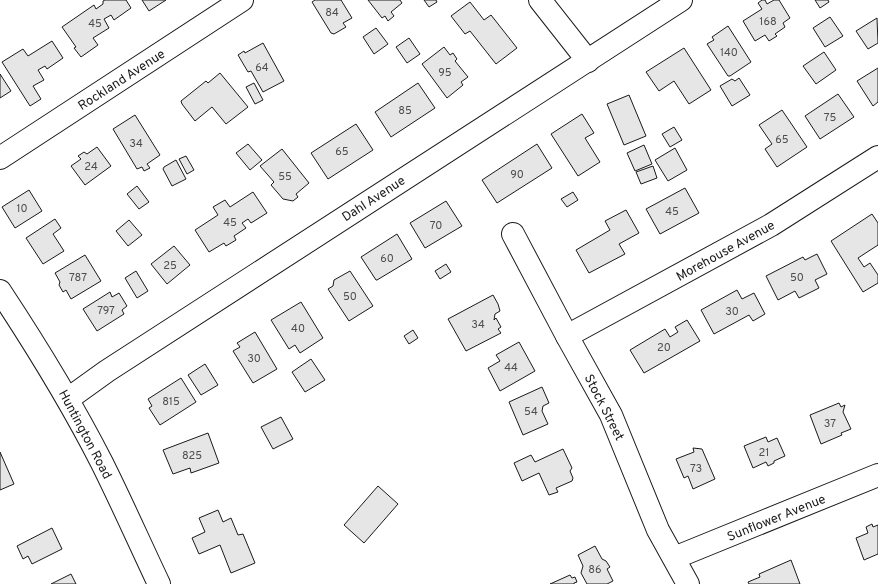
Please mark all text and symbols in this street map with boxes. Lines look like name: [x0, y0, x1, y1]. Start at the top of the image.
house number: 84: [325, 6, 339, 20]
house number: 168: [759, 15, 777, 29]
house number: 45: [88, 17, 102, 31]
house number: 140: [720, 46, 738, 60]
street label: Rockland Avenue: [76, 47, 169, 115]
house number: 64: [255, 61, 269, 75]
house number: 95: [438, 66, 452, 80]
house number: 85: [398, 104, 412, 118]
house number: 75: [824, 111, 836, 125]
house number: 65: [775, 133, 789, 147]
house number: 34: [129, 137, 143, 151]
house number: 65: [335, 145, 349, 159]
house number: 24: [84, 160, 98, 174]
house number: 90: [510, 168, 524, 182]
house number: 55: [278, 170, 292, 184]
street label: Dahl Avenue: [339, 173, 409, 226]
house number: 10: [16, 202, 28, 216]
house number: 45: [665, 205, 679, 219]
house number: 45: [223, 216, 237, 230]
street label: Morehouse Avenue: [674, 218, 778, 286]
house number: 70: [430, 219, 442, 233]
house number: 60: [380, 252, 394, 266]
house number: 25: [163, 259, 177, 273]
house number: 787: [69, 271, 87, 285]
house number: 50: [790, 271, 804, 285]
house number: 50: [343, 290, 357, 304]
house number: 797: [97, 304, 115, 318]
house number: 30: [725, 305, 739, 319]
house number: 34: [471, 318, 485, 332]
house number: 40: [291, 322, 305, 336]
house number: 20: [657, 341, 671, 355]
house number: 30: [247, 352, 261, 366]
house number: 44: [504, 361, 518, 375]
street label: Stock Street: [580, 372, 627, 444]
street label: Huntington Road: [54, 388, 115, 482]
house number: 815: [162, 395, 180, 409]
house number: 54: [524, 405, 538, 419]
house number: 37: [824, 417, 836, 431]
house number: 21: [759, 446, 769, 460]
house number: 825: [182, 449, 202, 463]
house number: 73: [690, 462, 702, 476]
street label: Sunflower Avenue: [725, 492, 828, 546]
house number: 86: [588, 563, 602, 577]

